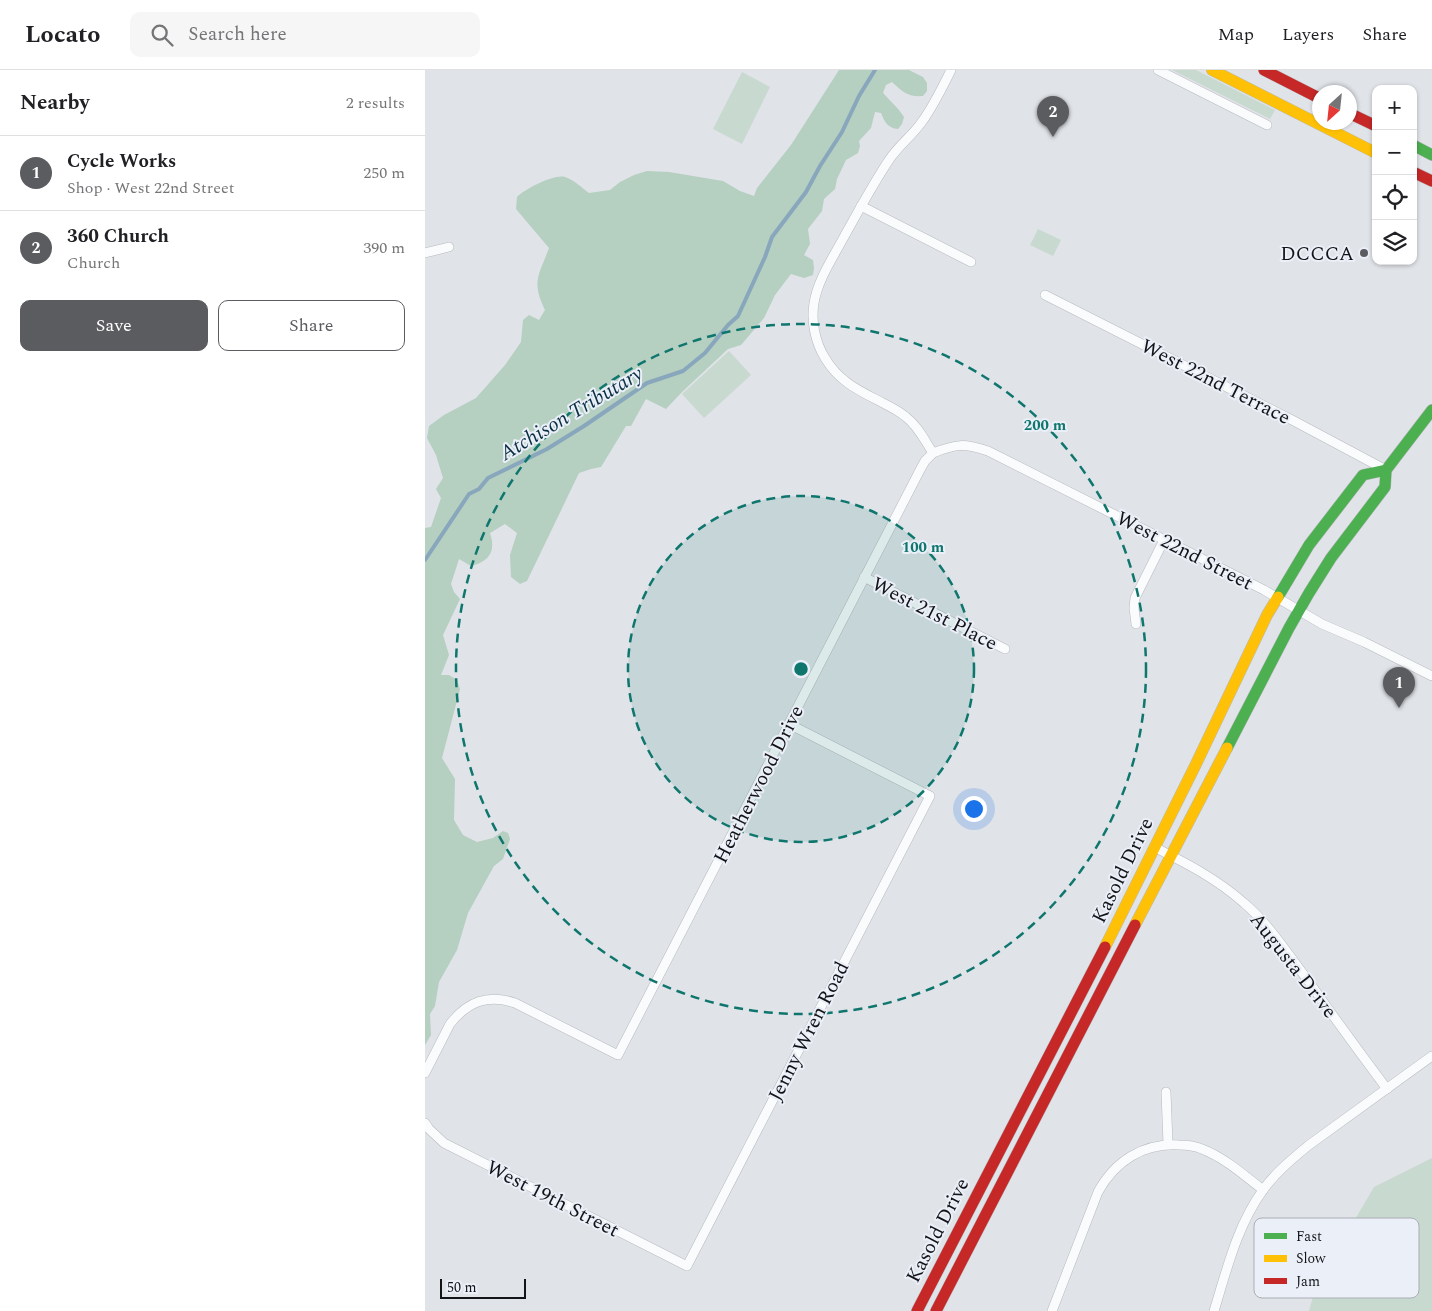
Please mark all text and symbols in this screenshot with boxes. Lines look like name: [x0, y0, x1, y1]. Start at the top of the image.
search box: [130, 12, 480, 57]
text: Locato: [25, 17, 100, 53]
text: Search here: [188, 20, 287, 49]
icon: search: [148, 21, 176, 49]
text: Map: [1218, 21, 1254, 48]
text: Layers: [1282, 21, 1334, 48]
text: Share: [1362, 21, 1407, 48]
north arrow: [1312, 85, 1357, 130]
map controls: [1372, 85, 1417, 265]
button: +: [1372, 85, 1417, 130]
text: Nearby: [20, 87, 90, 119]
text: 2 results: [346, 91, 405, 115]
pin: 2: [1037, 96, 1069, 137]
button: −: [1372, 130, 1417, 175]
text: Cycle Works: [67, 147, 176, 176]
text: 1: [32, 161, 40, 185]
text: 250 m: [363, 161, 405, 185]
button: locate: [1372, 175, 1417, 220]
text: Shop · West 22nd Street: [67, 176, 234, 200]
button: layers: [1372, 220, 1417, 265]
text: 360 Church: [67, 222, 169, 251]
text: 2: [32, 236, 40, 260]
text: 390 m: [363, 236, 405, 260]
place label: DCCCA: [1280, 239, 1354, 269]
marker: DCCCA: [1358, 247, 1370, 259]
text: Church: [67, 251, 120, 275]
button: Save: [20, 300, 208, 351]
button: Share: [218, 300, 405, 351]
street label: West 22nd Terrace: [1135, 331, 1296, 433]
water label: Atchison Tributary: [493, 358, 650, 470]
text: 200 m: [1024, 414, 1067, 437]
street label: West 22nd Street: [1111, 504, 1258, 598]
text: 100 m: [902, 536, 945, 559]
street label: West 21st Place: [866, 569, 1003, 658]
centre of rings: [792, 660, 810, 678]
pin: 1: [1383, 667, 1415, 708]
street label: Heatherwood Drive: [706, 700, 812, 869]
your location: [961, 796, 987, 822]
street label: Kasold Drive: [1084, 813, 1161, 928]
street label: Augusta Drive: [1242, 906, 1344, 1025]
street label: Jenny Wren Road: [761, 956, 857, 1107]
street label: West 19th Street: [481, 1152, 624, 1245]
street label: Kasold Drive: [899, 1173, 977, 1288]
legend: [1254, 1218, 1419, 1298]
text: Fast: [1296, 1226, 1322, 1247]
text: Slow: [1296, 1248, 1326, 1269]
text: Jam: [1296, 1271, 1320, 1292]
scale bar: [440, 1276, 526, 1299]
text: 50 m: [447, 1277, 477, 1298]

